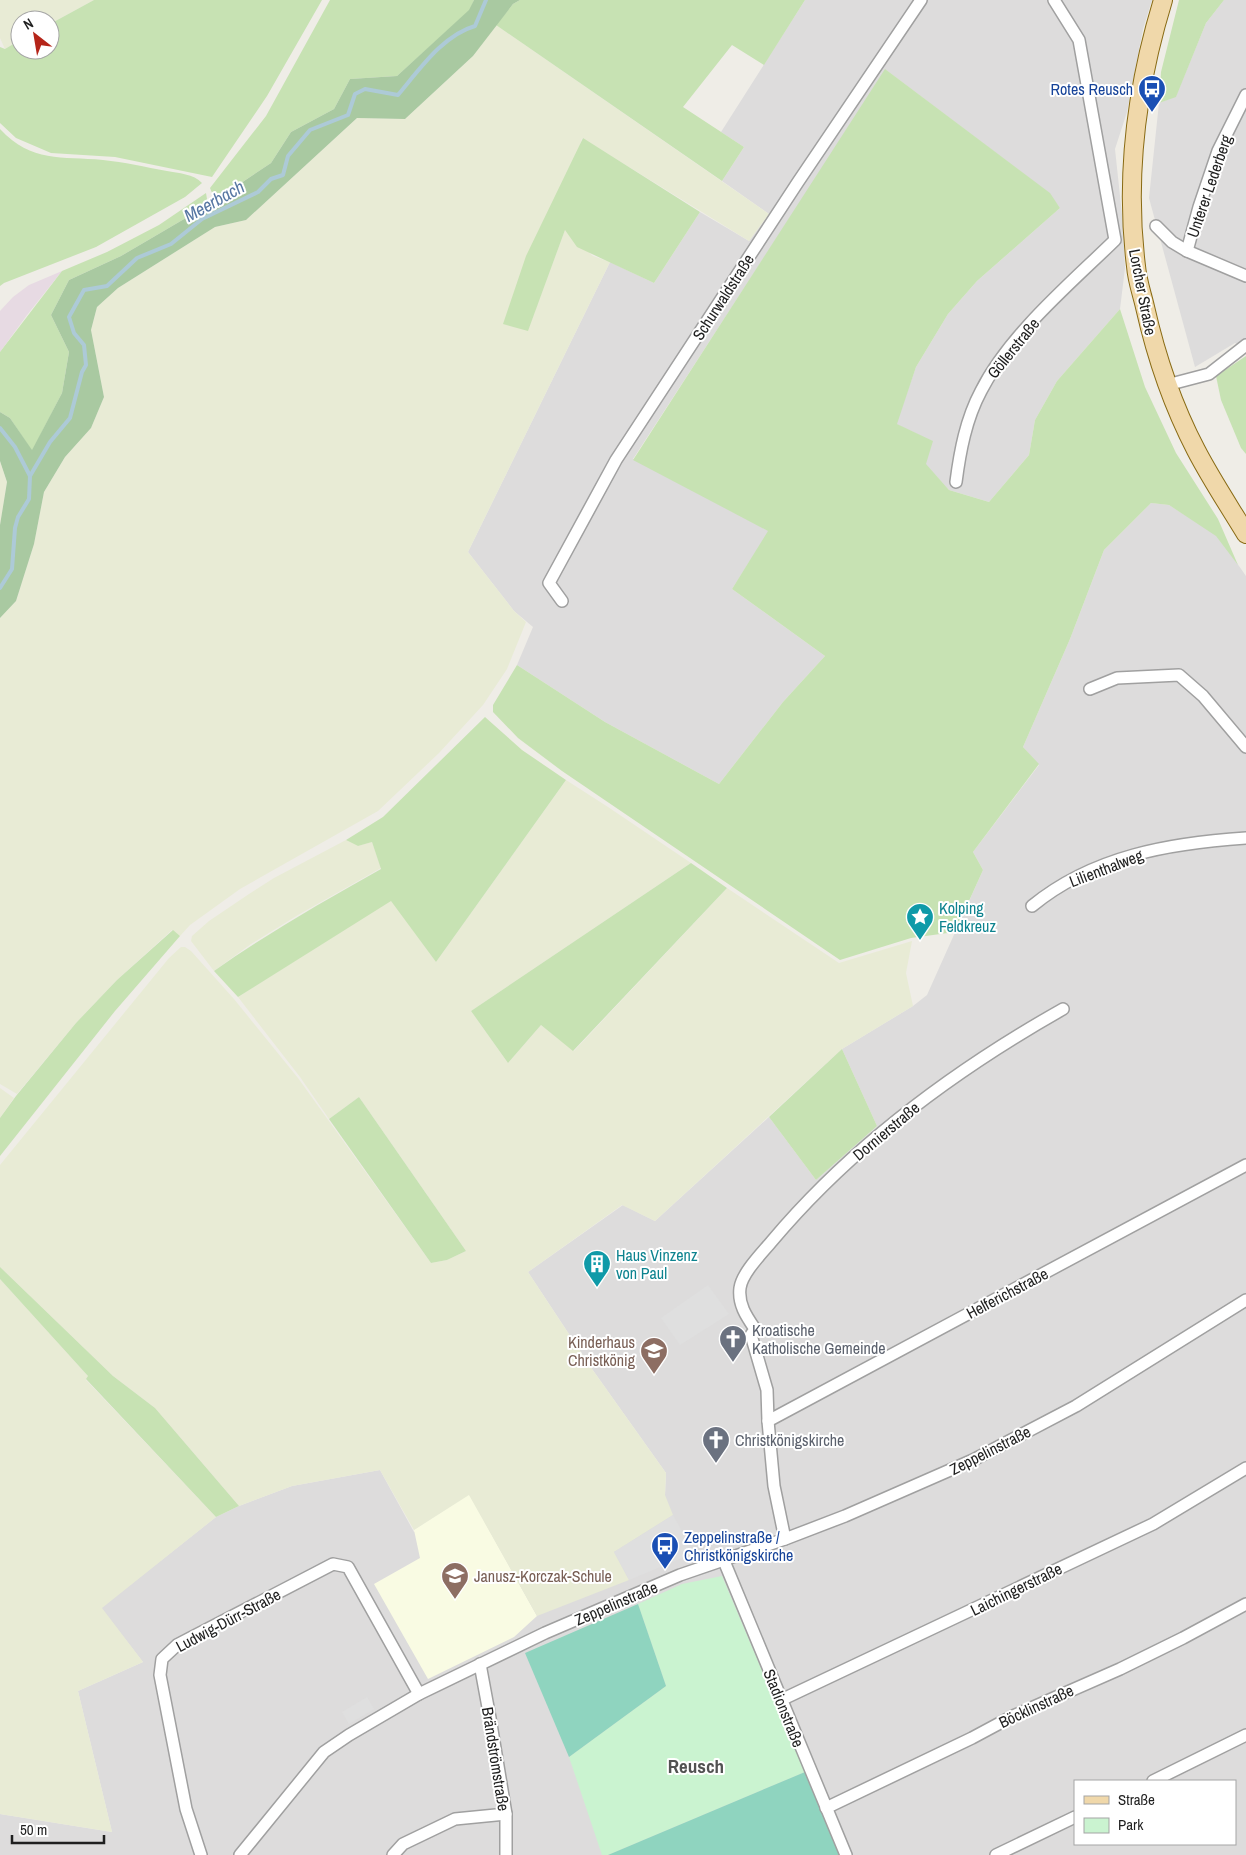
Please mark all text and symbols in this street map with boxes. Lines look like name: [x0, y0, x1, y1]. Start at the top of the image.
north arrow: [10, 10, 60, 60]
text: N: [20, 14, 36, 34]
bus stop icon: Rotes Reusch: [1137, 74, 1167, 113]
place label: Rotes Reusch: [1051, 78, 1133, 100]
street label: Unterer Lederberg: [1181, 131, 1237, 240]
water label: Meerbach: [179, 174, 249, 228]
street label: Lorcher Straße: [1124, 247, 1162, 337]
street label: Schurwaldstraße: [687, 250, 759, 344]
street label: Göllerstraße: [982, 313, 1044, 383]
street label: Lilienthalweg: [1066, 844, 1147, 892]
place label: Kolping Feldkreuz: [939, 897, 996, 937]
place icon: Kolping Feldkreuz: [905, 902, 935, 941]
street label: Dornierstraße: [848, 1097, 924, 1165]
place label: Haus Vinzenz von Paul: [616, 1244, 698, 1284]
building icon: Haus Vinzenz von Paul: [582, 1249, 612, 1288]
street label: Helferichstraße: [962, 1262, 1052, 1324]
place label: Kroatische Katholische Gemeinde: [752, 1319, 885, 1359]
church icon: Kroatische Katholische Gemeinde: [718, 1324, 748, 1363]
place label: Kinderhaus Christkönig: [568, 1331, 636, 1371]
school or university icon: Kinderhaus Christkönig: [639, 1336, 669, 1375]
street label: Zeppelinstraße: [946, 1420, 1034, 1480]
church icon: Christkönigskirche: [701, 1425, 731, 1464]
place label: Christkönigskirche: [735, 1429, 844, 1451]
place label: Zeppelinstraße / Christkönigskirche: [684, 1526, 793, 1566]
bus stop icon: Zeppelinstraße / Christkönigskirche: [650, 1531, 680, 1570]
street label: Laichingerstraße: [967, 1557, 1065, 1621]
school or university icon: Janusz-Korczak-Schule: [440, 1561, 470, 1600]
place label: Janusz-Korczak-Schule: [474, 1565, 612, 1587]
street label: Zeppelinstraße: [571, 1576, 661, 1630]
street label: Ludwig-Dürr-Straße: [172, 1583, 284, 1657]
street label: Stadionstraße: [758, 1666, 810, 1750]
street label: Böcklinstraße: [995, 1679, 1077, 1733]
street label: Brändströmstraße: [477, 1705, 515, 1813]
district label: Reusch: [668, 1753, 724, 1779]
legend: [1074, 1780, 1236, 1845]
text: Straße: [1118, 1789, 1155, 1810]
scale bar: [12, 1812, 105, 1844]
text: Park: [1118, 1814, 1144, 1835]
text: 50 m: [20, 1819, 47, 1840]

